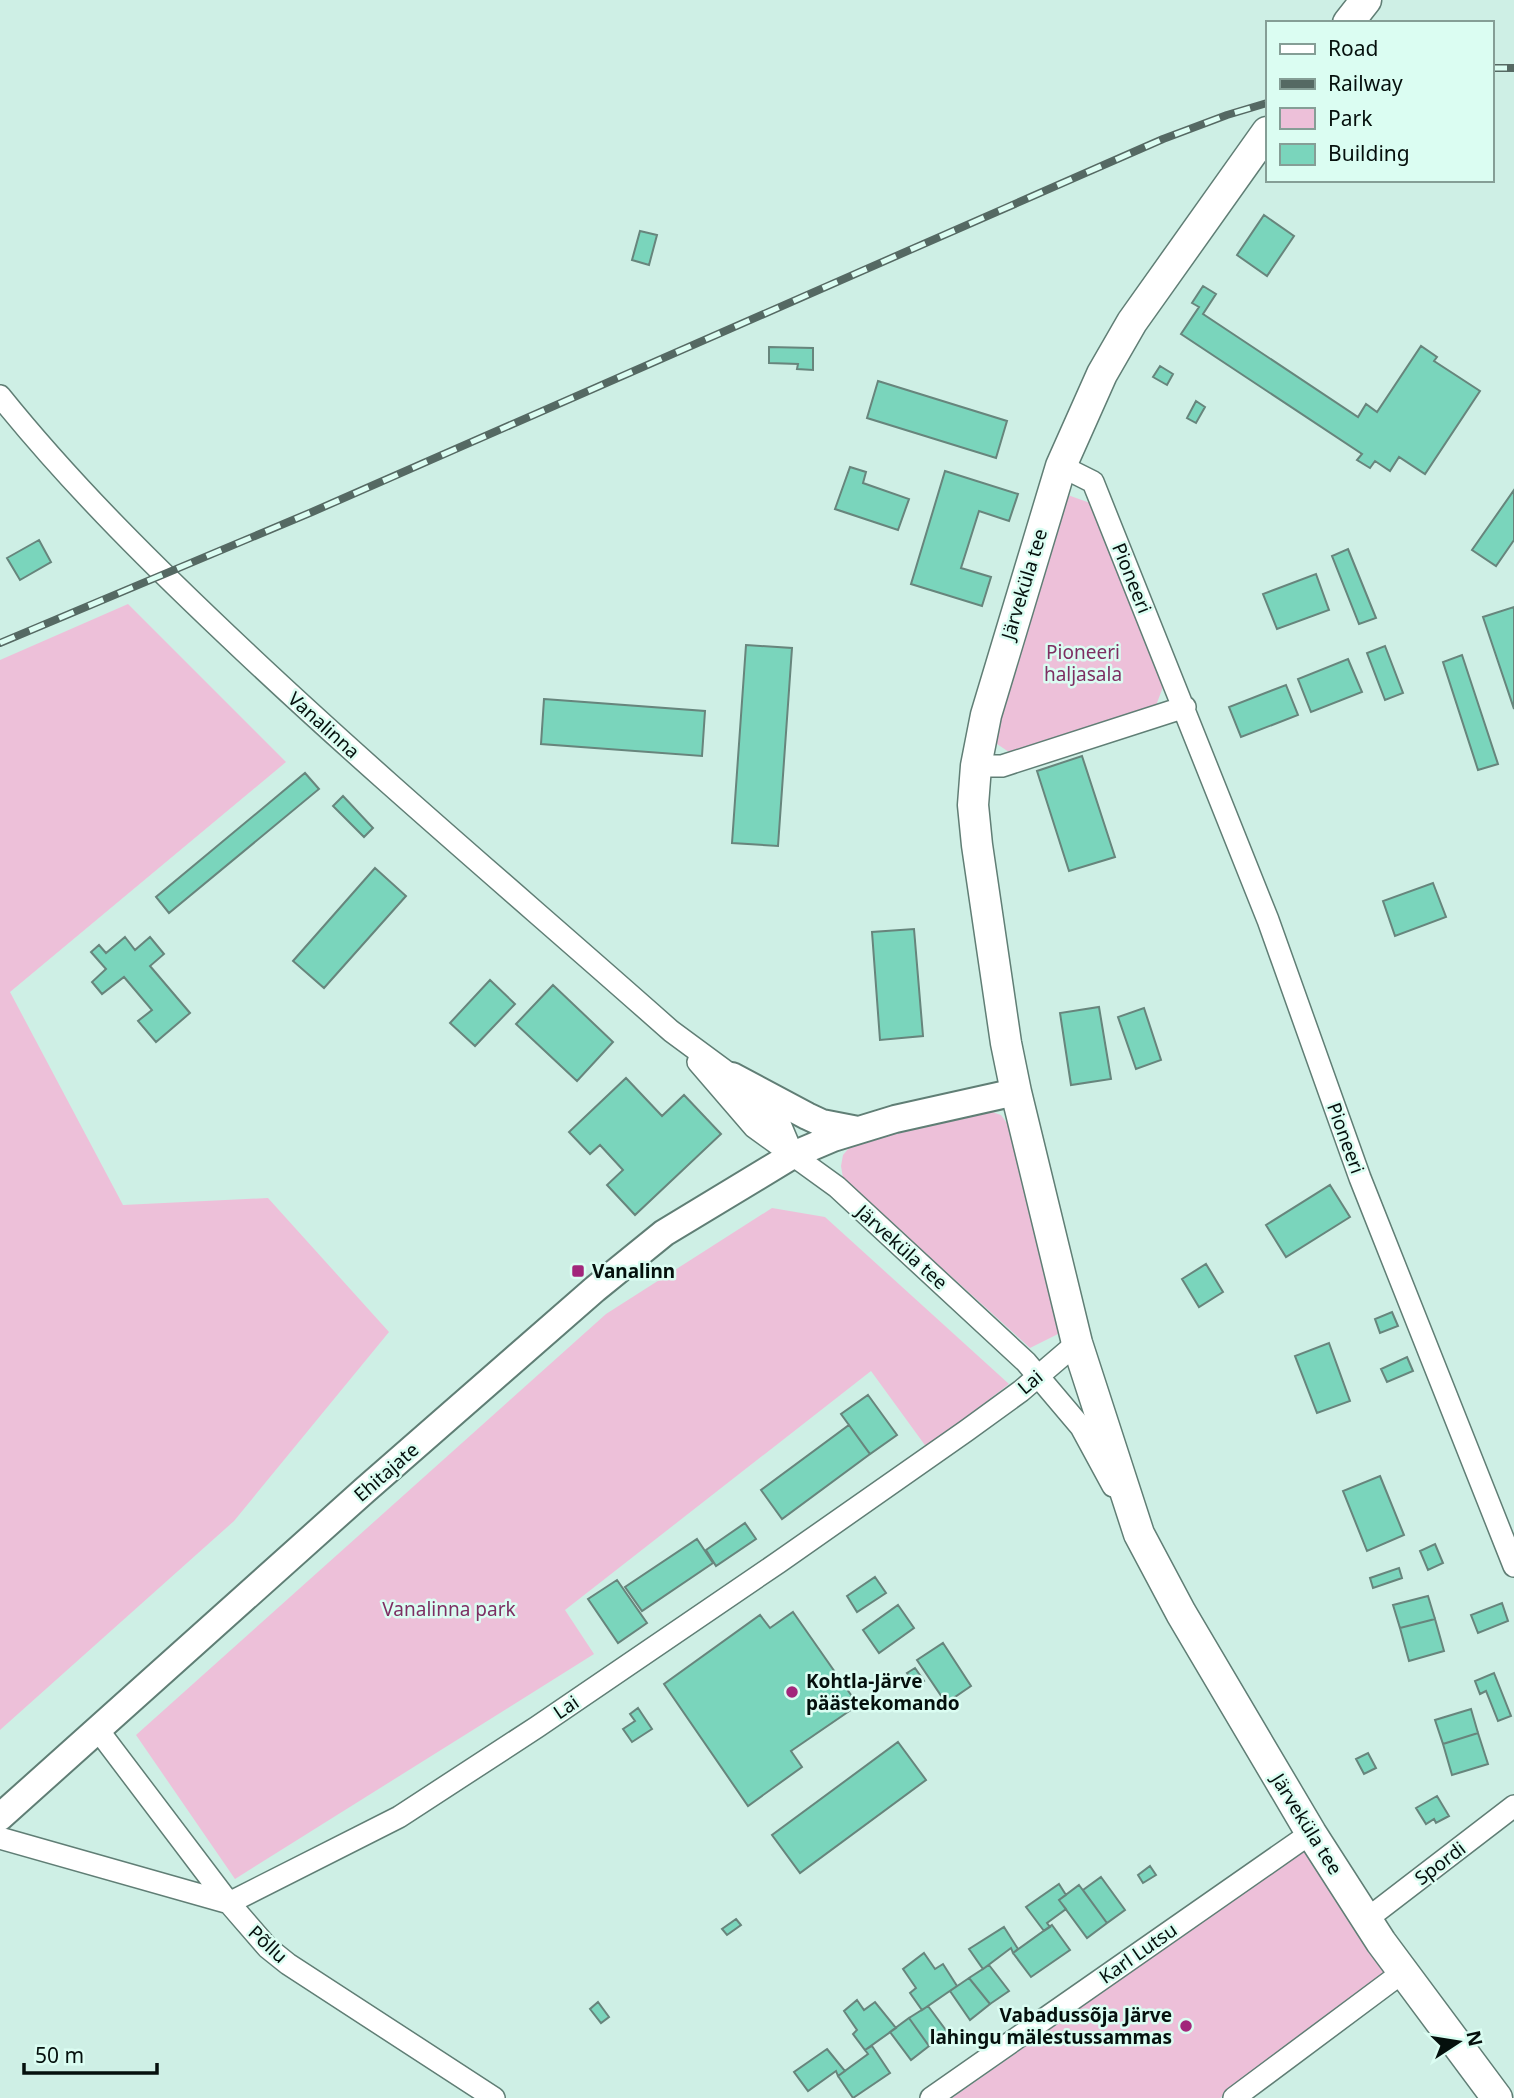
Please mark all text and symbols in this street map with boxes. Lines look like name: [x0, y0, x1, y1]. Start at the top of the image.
legend: [1266, 21, 1493, 182]
text: Road: [1328, 34, 1378, 62]
text: Railway: [1328, 69, 1403, 97]
text: Park: [1328, 104, 1373, 132]
text: Building: [1328, 139, 1410, 167]
street label: Järveküla tee: [994, 525, 1053, 645]
street label: Pioneeri: [1106, 539, 1158, 617]
park label: Pioneeri haljasala: [1044, 639, 1122, 687]
street label: Vanalinna: [283, 686, 365, 764]
street label: Pioneeri: [1321, 1099, 1371, 1177]
street label: Järveküla tee: [849, 1198, 953, 1295]
place label: Vanalinn: [592, 1258, 675, 1284]
marker: Vanalinn: [570, 1263, 586, 1279]
street label: Lai: [1012, 1364, 1048, 1400]
street label: Ehitajate: [348, 1437, 424, 1507]
park label: Vanalinna park: [382, 1596, 516, 1622]
place label: Kohtla-Järve päästekomando: [806, 1668, 960, 1716]
marker: Kohtla-Järve päästekomando: [784, 1684, 800, 1700]
street label: Lai: [548, 1689, 584, 1725]
street label: Järveküla tee: [1265, 1767, 1348, 1880]
street label: Spordi: [1409, 1835, 1471, 1891]
street label: Karl Lutsu: [1094, 1917, 1182, 1989]
street label: Põllu: [243, 1919, 293, 1969]
place label: Vabadussõja Järve lahingu mälestussammas: [930, 2002, 1172, 2050]
north arrow: [1423, 2007, 1493, 2077]
marker: Vabadussõja Järve lahingu mälestussammas: [1178, 2018, 1194, 2034]
text: N: [1460, 2028, 1489, 2049]
scale bar: [24, 2032, 158, 2076]
text: 50 m: [35, 2041, 84, 2069]

